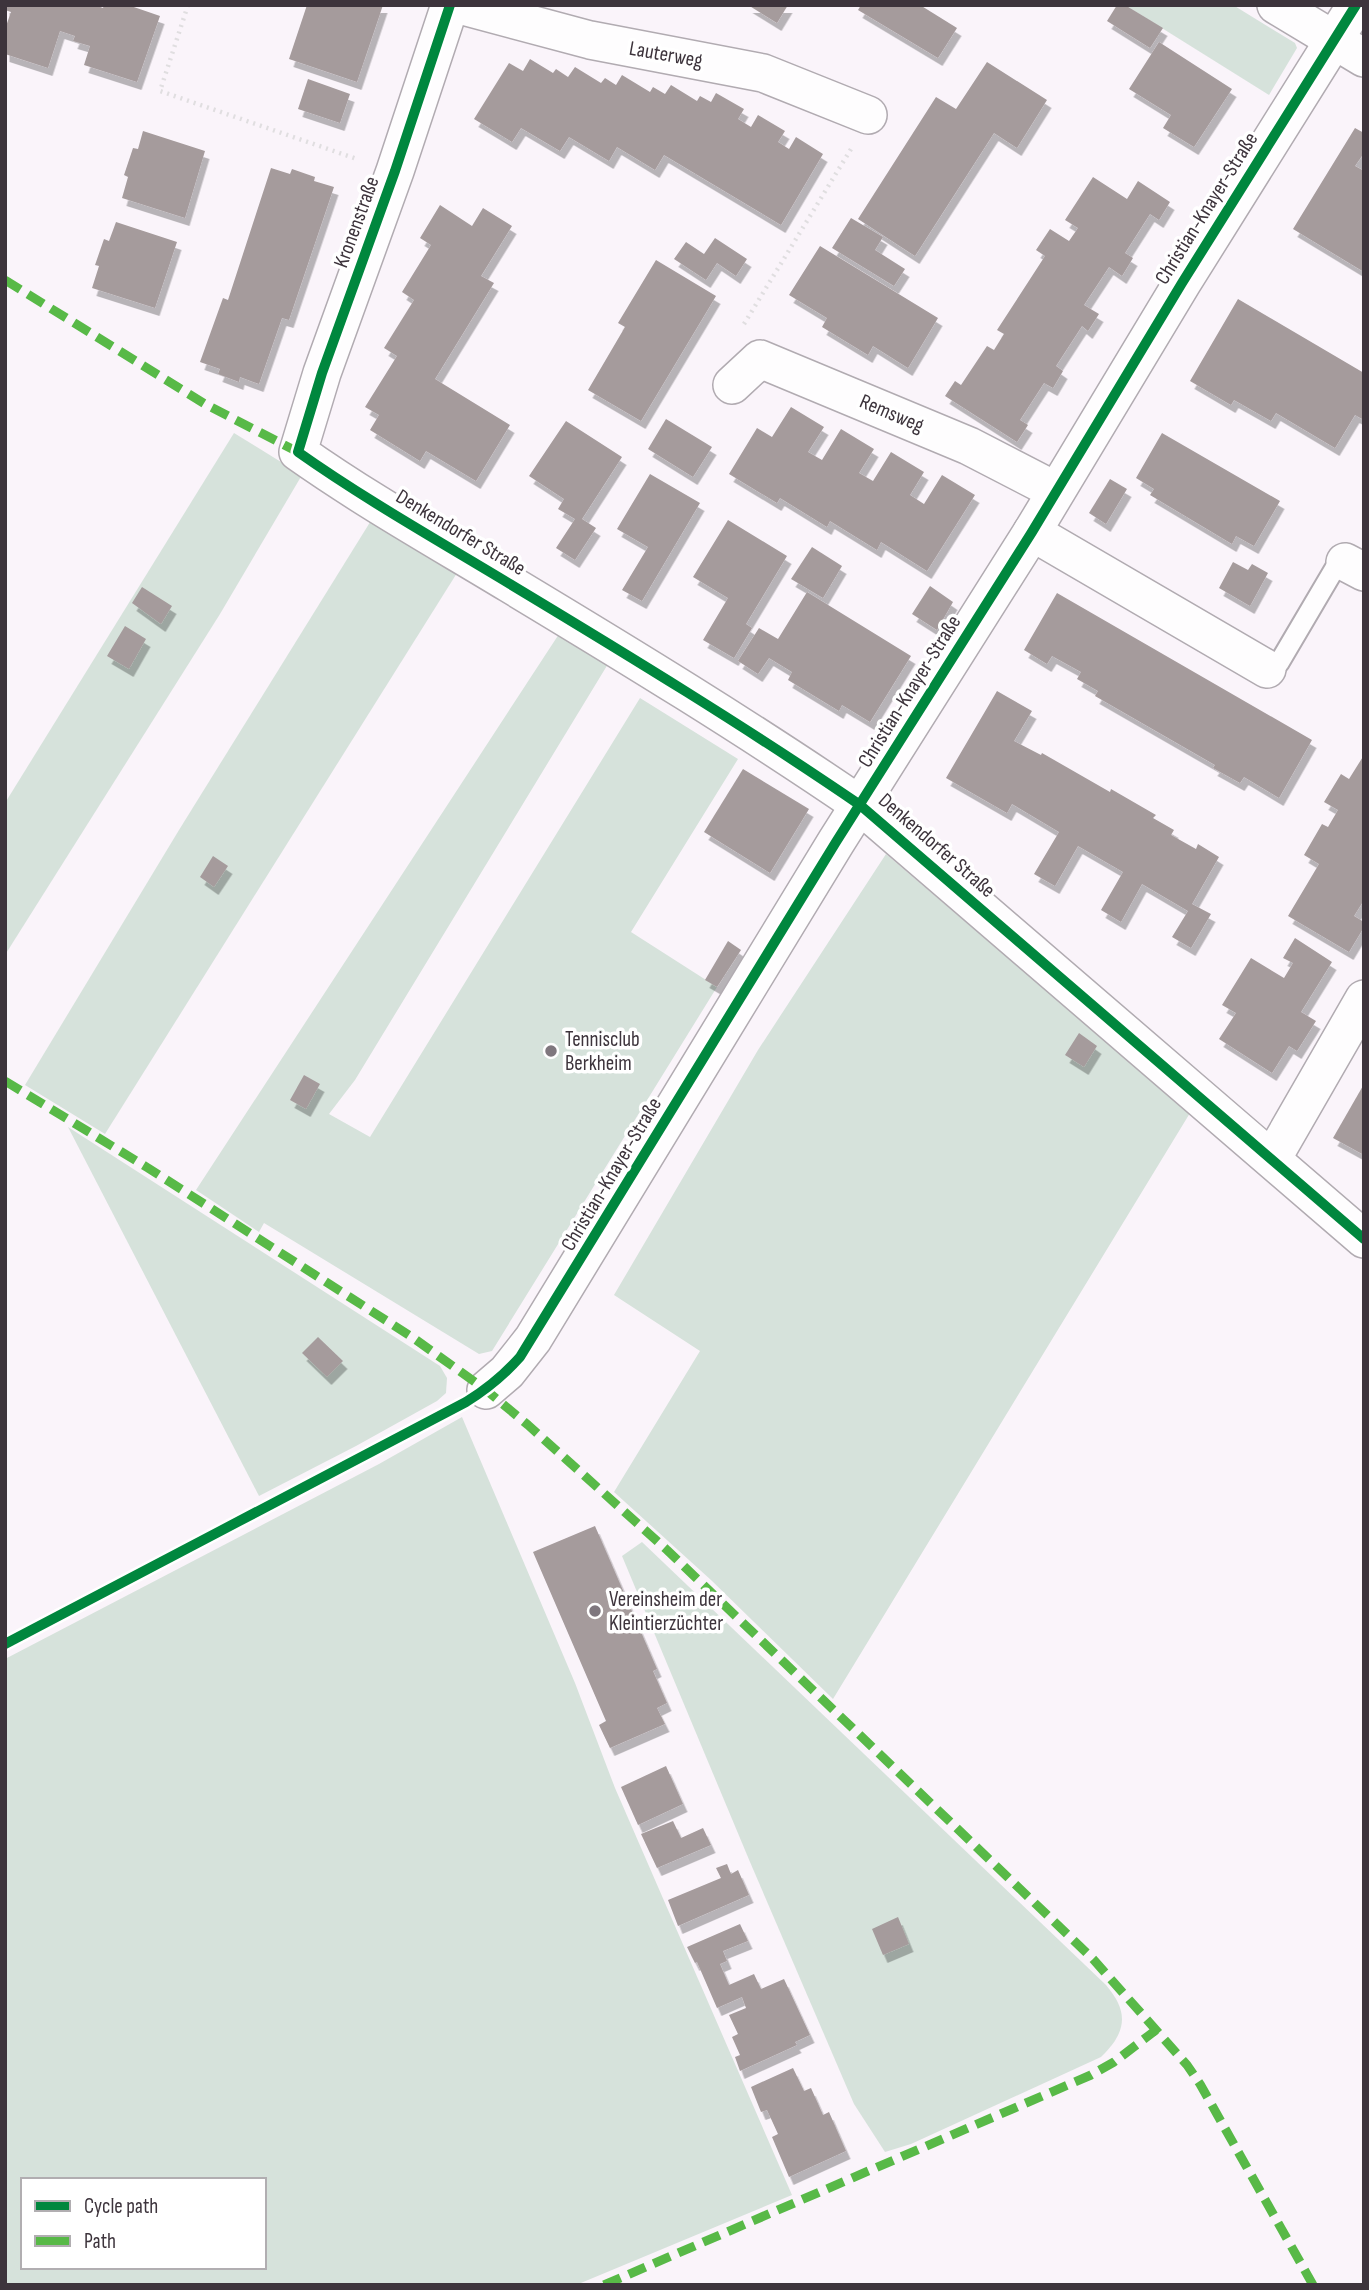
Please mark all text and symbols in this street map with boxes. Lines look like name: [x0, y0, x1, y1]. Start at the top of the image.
street label: Lauterweg: [627, 36, 705, 73]
street label: Christian-Knayer-Straße: [1150, 128, 1263, 289]
street label: Kronenstraße: [328, 173, 384, 271]
street label: Remsweg: [856, 389, 928, 438]
street label: Denkendorfer Straße: [392, 484, 530, 581]
street label: Christian-Knayer-Straße: [853, 611, 966, 772]
street label: Denkendorfer Straße: [873, 788, 1000, 903]
place label: Tennisclub Berkheim: [565, 1027, 640, 1076]
marker: Tennisclub Berkheim: [543, 1043, 559, 1059]
street label: Christian-Knayer-Straße: [556, 1093, 667, 1255]
place label: Vereinsheim der Kleintierzüchter: [609, 1587, 723, 1636]
marker: Vereinsheim der Kleintierzüchter: [587, 1603, 603, 1619]
legend: [21, 2178, 266, 2269]
text: Cycle path: [84, 2194, 158, 2219]
text: Path: [84, 2229, 116, 2254]

